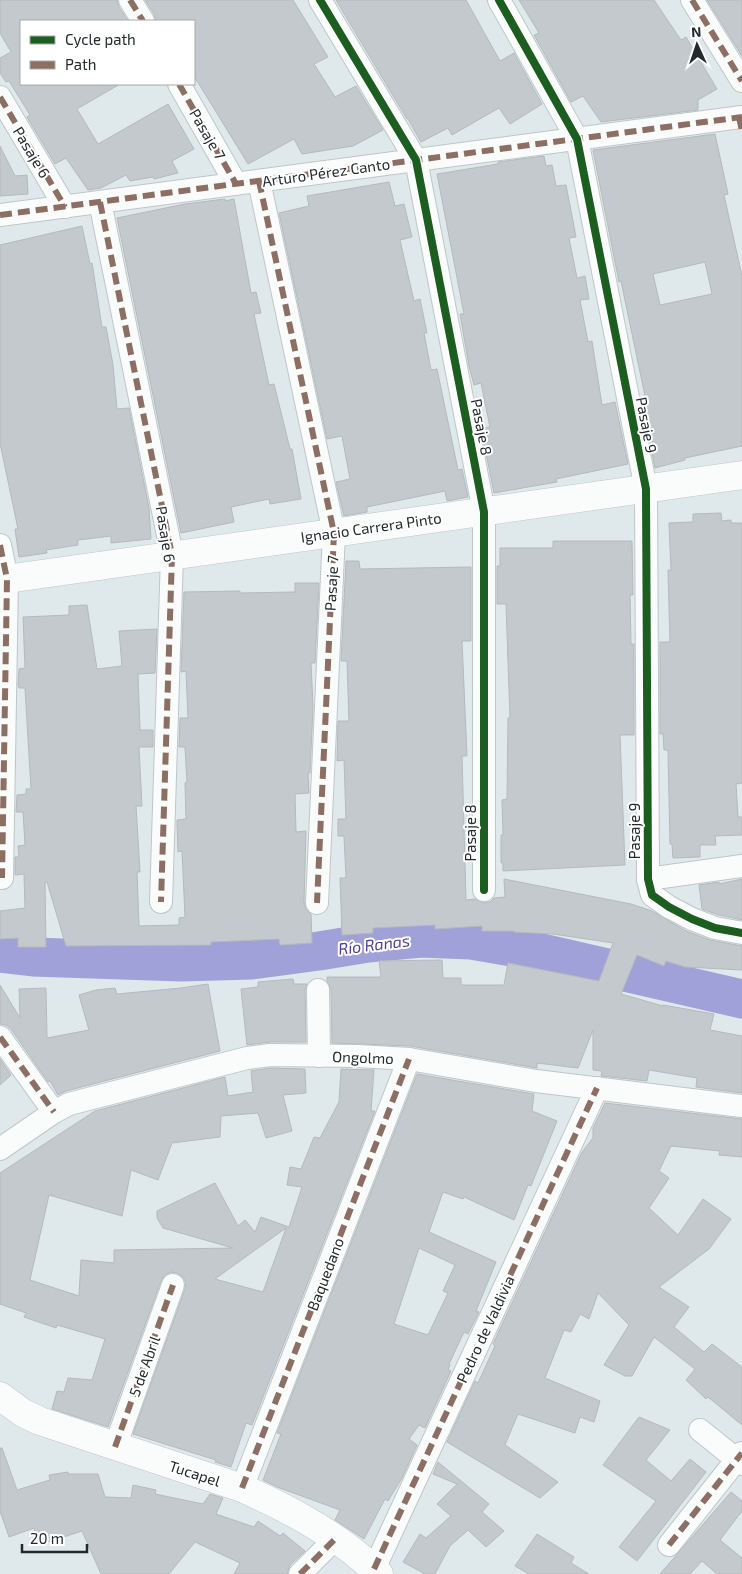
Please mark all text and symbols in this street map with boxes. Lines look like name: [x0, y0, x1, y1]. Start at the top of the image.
legend: [20, 20, 195, 85]
north arrow: [672, 20, 722, 70]
text: N: [691, 23, 702, 40]
text: Cycle path: [65, 30, 136, 48]
text: Path: [65, 55, 96, 73]
street label: Pasaje 7: [185, 105, 230, 163]
street label: Pasaje 6: [9, 123, 54, 181]
street label: Arturo Pérez Canto: [261, 154, 391, 190]
street label: Pasaje 9: [632, 395, 661, 455]
street label: Pasaje 8: [467, 397, 496, 457]
street label: Pasaje 6: [152, 505, 179, 564]
street label: Ignacio Carrera Pinto: [299, 508, 443, 546]
street label: Pasaje 7: [321, 554, 342, 611]
street label: Pasaje 9: [625, 803, 644, 859]
street label: Pasaje 8: [461, 804, 480, 862]
water label: Río Ranas: [337, 930, 411, 958]
street label: Ongolmo: [332, 1047, 394, 1067]
street label: Baquedano: [303, 1235, 347, 1313]
street label: Pedro de Valdivia: [452, 1272, 518, 1386]
street label: 5 de Abril: [125, 1333, 163, 1399]
street label: Tucapel: [167, 1456, 223, 1490]
scale bar: [22, 1522, 88, 1554]
text: 20 m: [30, 1529, 64, 1547]

